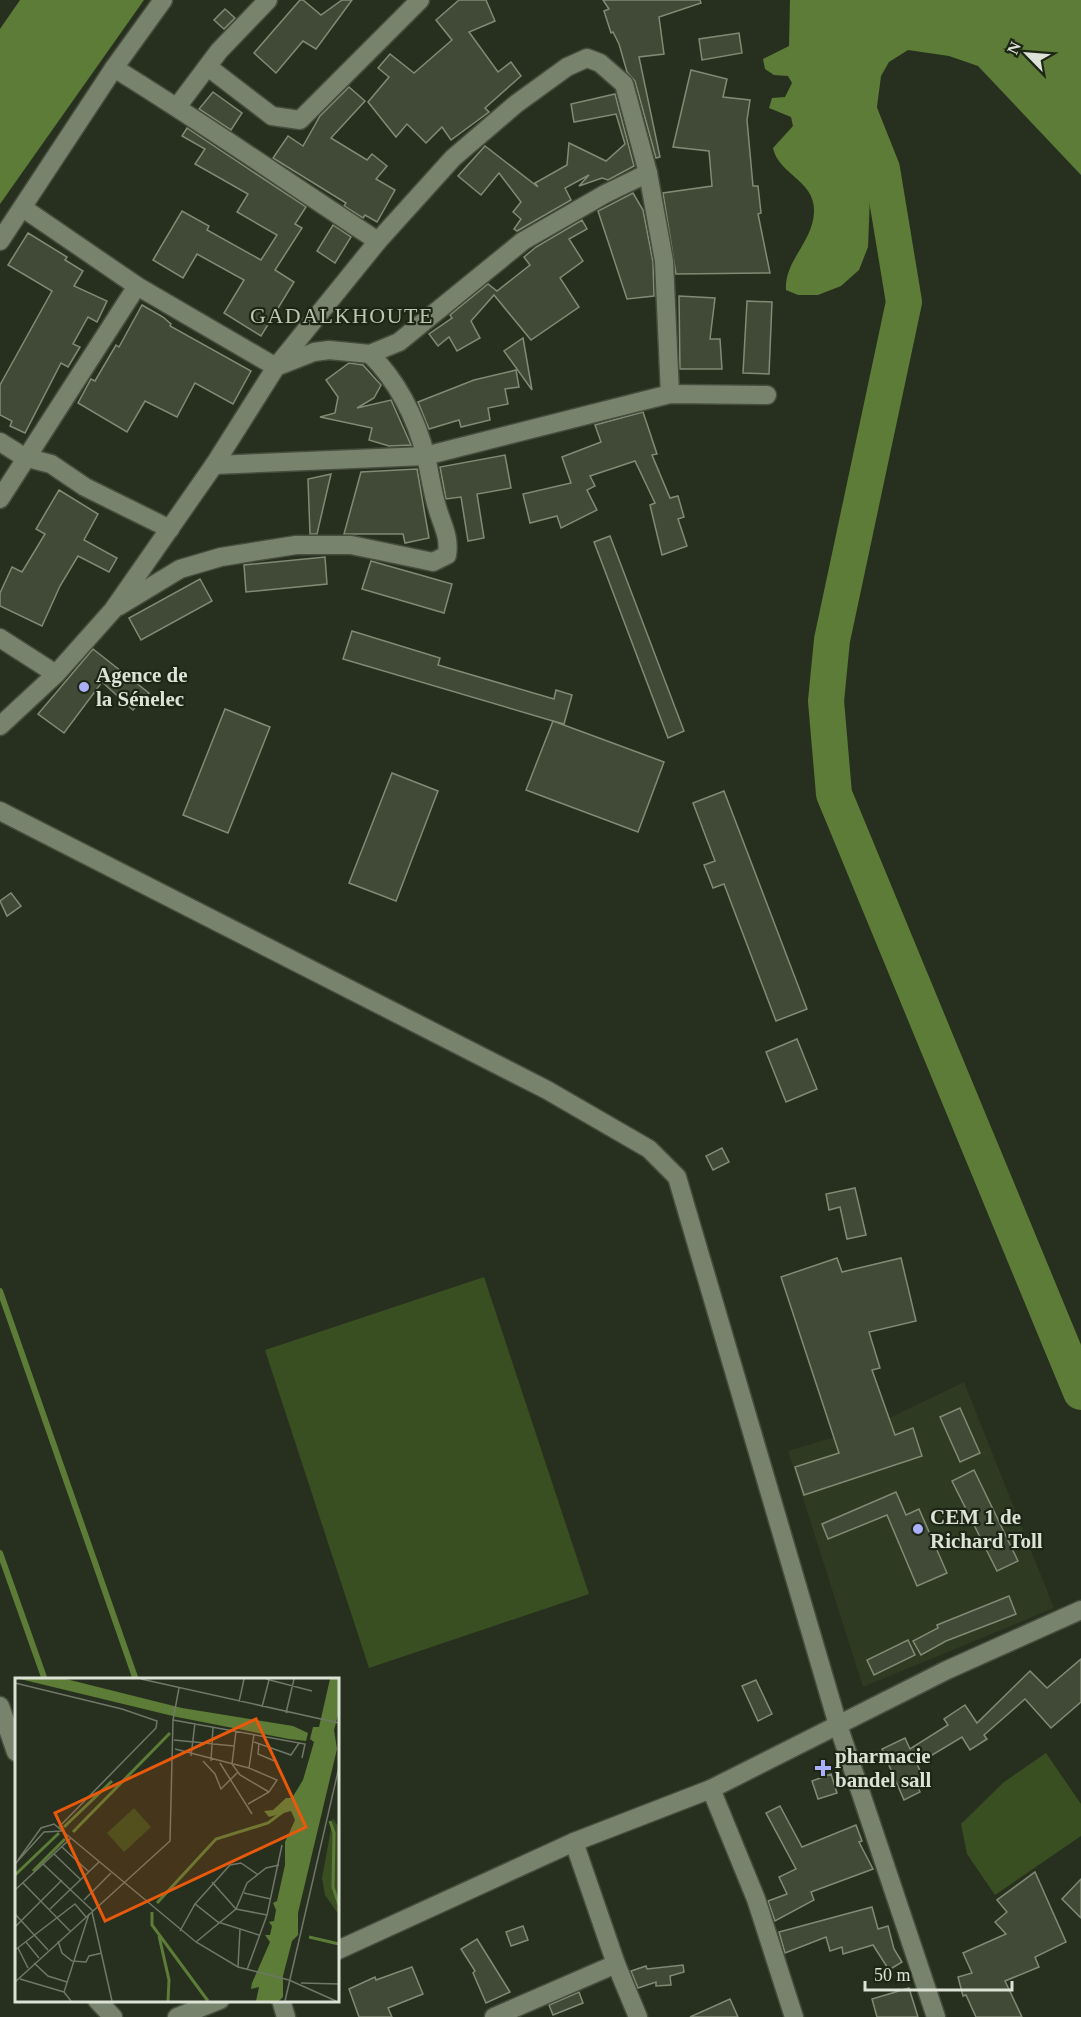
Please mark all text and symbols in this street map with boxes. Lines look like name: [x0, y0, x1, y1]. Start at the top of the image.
north arrow: [997, 24, 1057, 84]
text: N: [1004, 39, 1024, 57]
district label: GADALKHOUTE: [250, 303, 434, 328]
place label: Agence de la Sénelec: [96, 663, 188, 711]
marker: Agence de la Sénelec: [77, 680, 91, 694]
place label: CEM 1 de Richard Toll: [930, 1505, 1043, 1553]
marker: CEM 1 de Richard Toll: [911, 1522, 925, 1536]
inset map: [15, 1678, 339, 2002]
place label: pharmacie bandel sall: [835, 1744, 931, 1792]
marker: pharmacie bandel sall: [816, 1761, 830, 1775]
scale bar: [865, 1954, 1012, 1992]
text: 50 m: [874, 1965, 911, 1985]

